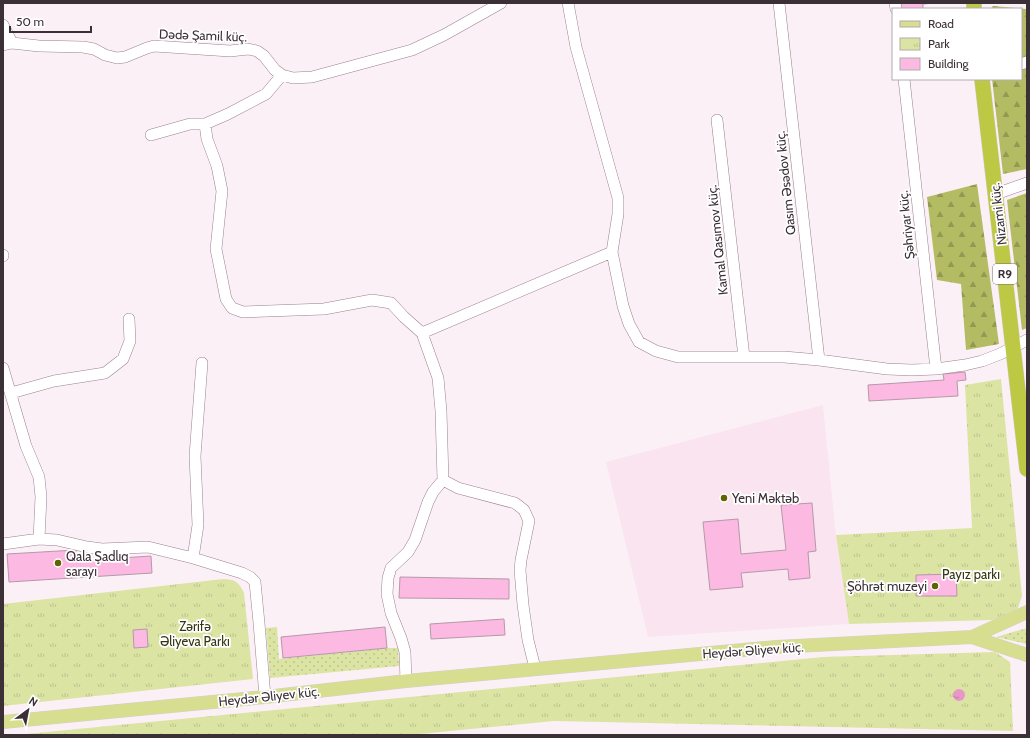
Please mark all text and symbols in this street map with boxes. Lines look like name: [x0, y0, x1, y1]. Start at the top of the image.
scale bar: [10, 8, 91, 34]
legend: [892, 8, 1022, 80]
text: 50 m: [16, 14, 44, 29]
text: Road: [928, 16, 954, 31]
street label: Dədə Şamil küç.: [159, 25, 248, 45]
text: Park: [928, 36, 950, 51]
text: Building: [928, 56, 970, 71]
street label: Qasım Əsədov küç.: [772, 130, 798, 236]
street label: Nizami küç.: [986, 182, 1010, 246]
street label: Kamal Qasımov küç.: [703, 184, 731, 296]
street label: Şəhriyar küç.: [894, 189, 918, 260]
road number: R9: [993, 264, 1017, 284]
place label: Yeni Məktəb: [731, 490, 799, 506]
marker: Yeni Məktəb: [719, 493, 729, 503]
place label: Qala Şadlıq sarayı: [66, 548, 128, 579]
marker: Qala Şadlıq sarayı: [53, 558, 63, 568]
park label: Payız parkı: [942, 566, 1000, 582]
place label: Şöhrət muzeyi: [847, 578, 927, 594]
marker: Şöhrət muzeyi: [930, 581, 940, 591]
park label: Zərifə Əliyeva Parkı: [160, 618, 230, 649]
street label: Heydər Əliyev küç.: [702, 638, 804, 662]
street label: Heydər Əliyev küç.: [218, 683, 321, 709]
north arrow: [8, 690, 48, 730]
text: N: [26, 694, 40, 710]

